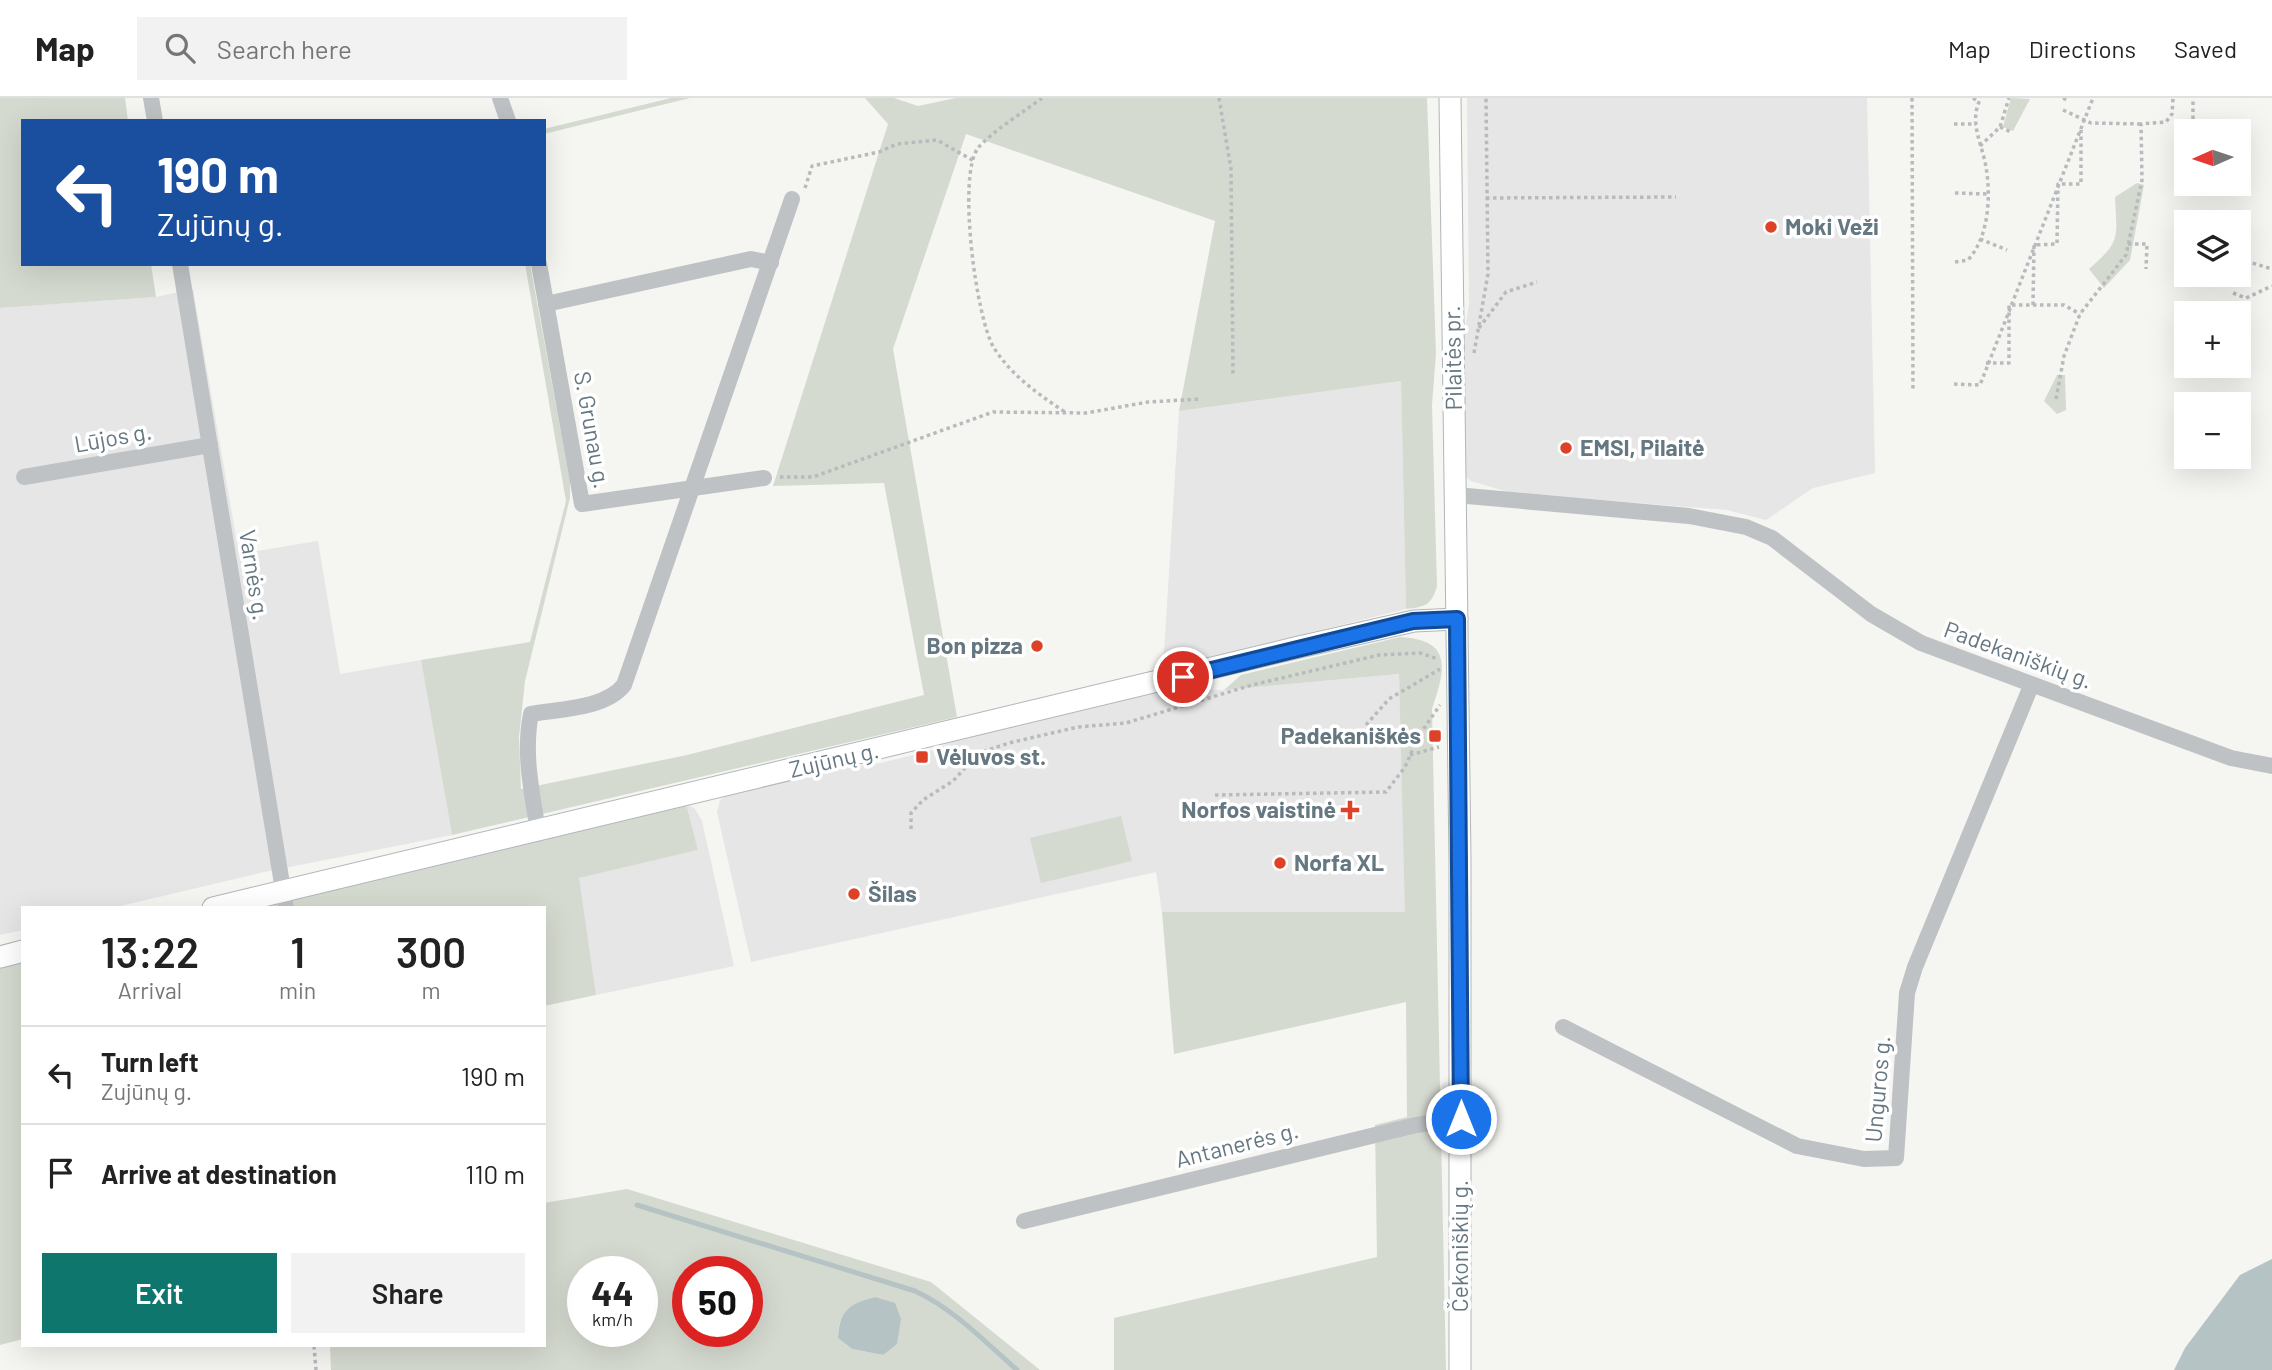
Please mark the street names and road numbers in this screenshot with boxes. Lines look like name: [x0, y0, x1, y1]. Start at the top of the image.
street label: Pilaitės pr.: [1437, 305, 1467, 411]
street label: S. Grunau g.: [569, 369, 617, 491]
street label: Lūjos g.: [72, 416, 154, 458]
street label: Varnės g.: [234, 528, 276, 622]
street label: Padekaniškių g.: [1940, 614, 2096, 694]
street label: Zujūnų g.: [786, 735, 881, 783]
street label: Unguros g.: [1858, 1034, 1896, 1143]
street label: Antanerės g.: [1172, 1115, 1301, 1173]
street label: Čekoniškių g.: [1445, 1180, 1473, 1312]

